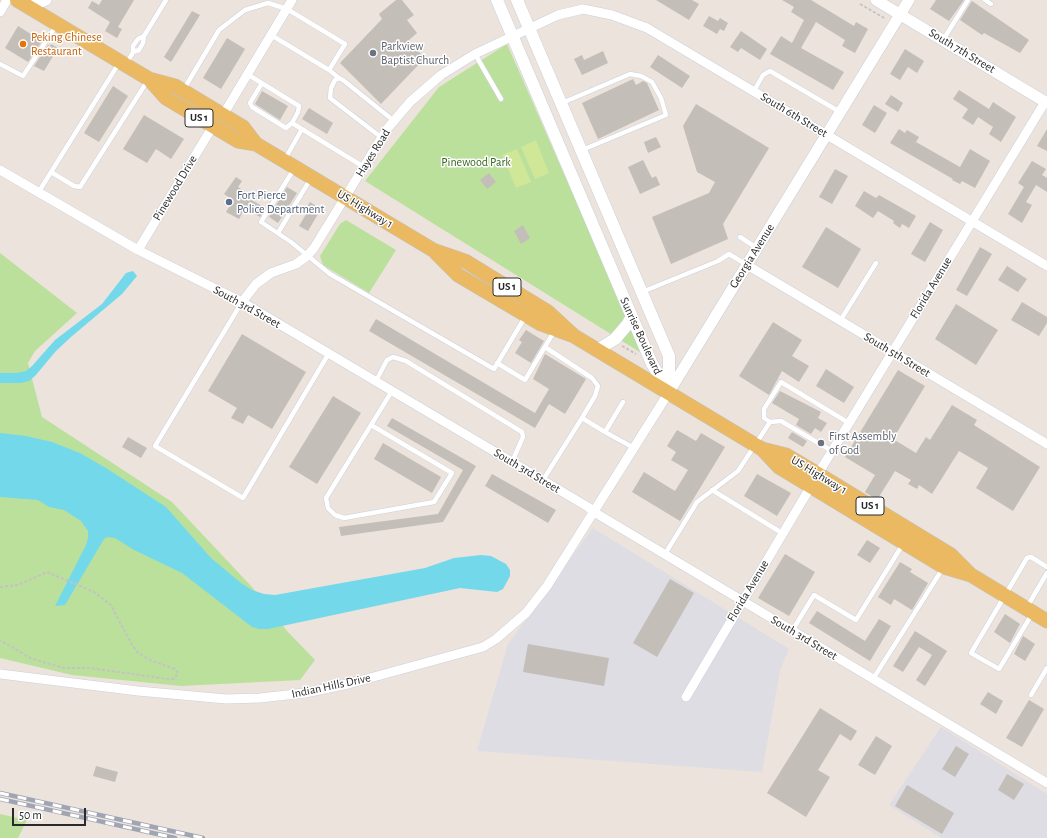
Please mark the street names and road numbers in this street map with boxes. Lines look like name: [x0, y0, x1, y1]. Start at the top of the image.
street label: South 7th Street: [926, 26, 998, 76]
street label: South 6th Street: [758, 89, 830, 141]
road number: US 1: [185, 109, 213, 127]
street label: Hayes Road: [353, 126, 393, 180]
street label: Pinewood Drive: [150, 153, 200, 223]
street label: US Highway 1: [334, 187, 396, 231]
street label: Georgia Avenue: [726, 221, 778, 291]
street label: Florida Avenue: [907, 255, 955, 321]
road number: US 1: [493, 278, 521, 296]
street label: South 3rd Street: [211, 283, 283, 331]
street label: Sunrise Boulevard: [617, 295, 665, 377]
street label: South 5th Street: [861, 330, 933, 380]
street label: South 3rd Street: [491, 446, 563, 496]
street label: US Highway 1: [788, 453, 850, 497]
road number: US 1: [856, 497, 884, 515]
street label: Florida Avenue: [724, 558, 772, 624]
street label: South 3rd Street: [768, 613, 840, 663]
street label: Indian Hills Drive: [290, 671, 372, 701]

